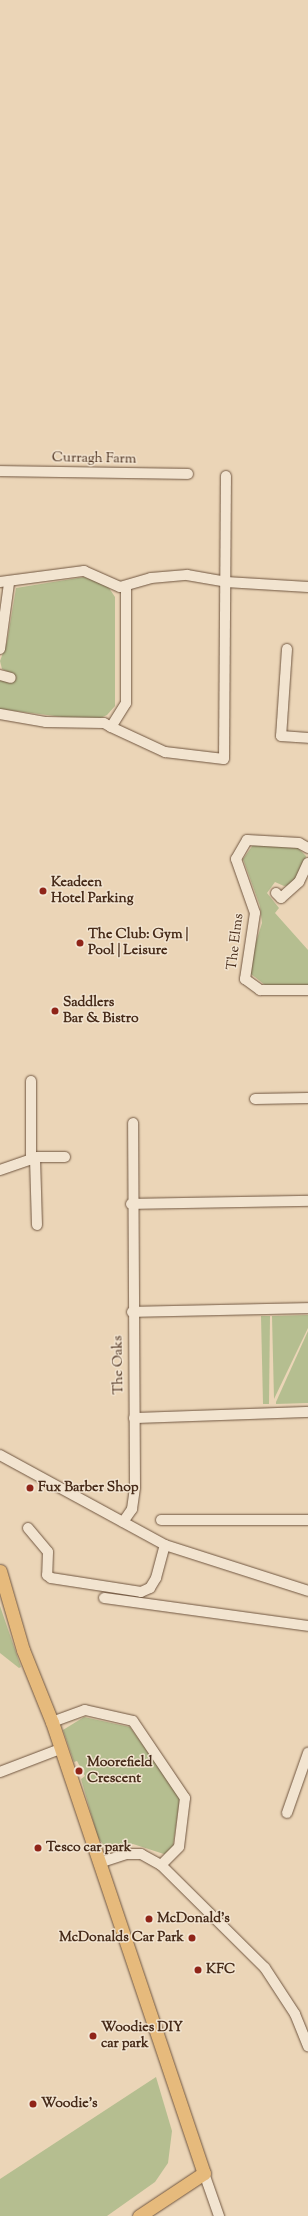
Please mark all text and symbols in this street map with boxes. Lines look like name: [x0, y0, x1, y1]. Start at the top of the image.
street label: Curragh Farm: [52, 450, 136, 468]
place label: Keadeen Hotel Parking: [51, 875, 134, 908]
marker: Keadeen Hotel Parking: [38, 886, 48, 896]
street label: The Elms: [224, 913, 248, 971]
place label: The Club: Gym | Pool | Leisure: [88, 927, 188, 960]
marker: The Club: Gym | Pool | Leisure: [75, 938, 85, 948]
place label: Saddlers Bar & Bistro: [63, 995, 139, 1028]
marker: Saddlers Bar & Bistro: [50, 1006, 60, 1016]
street label: The Oaks: [110, 1335, 128, 1395]
place label: Fux Barber Shop: [38, 1480, 139, 1496]
marker: Fux Barber Shop: [25, 1483, 35, 1493]
place label: Moorefield Crescent: [87, 1755, 152, 1788]
marker: Moorefield Crescent: [74, 1766, 84, 1776]
place label: Tesco car park: [46, 1840, 131, 1856]
marker: Tesco car park: [33, 1843, 43, 1853]
place label: McDonald's: [157, 1911, 230, 1927]
marker: McDonald's: [144, 1914, 154, 1924]
place label: McDonalds Car Park: [59, 1930, 184, 1946]
marker: McDonalds Car Park: [187, 1933, 197, 1943]
place label: KFC: [206, 1962, 235, 1978]
marker: KFC: [193, 1965, 203, 1975]
place label: Woodies DIY car park: [101, 2020, 183, 2052]
marker: Woodies DIY car park: [88, 2031, 98, 2041]
place label: Woodie's: [41, 2096, 97, 2112]
marker: Woodie's: [28, 2099, 38, 2109]

